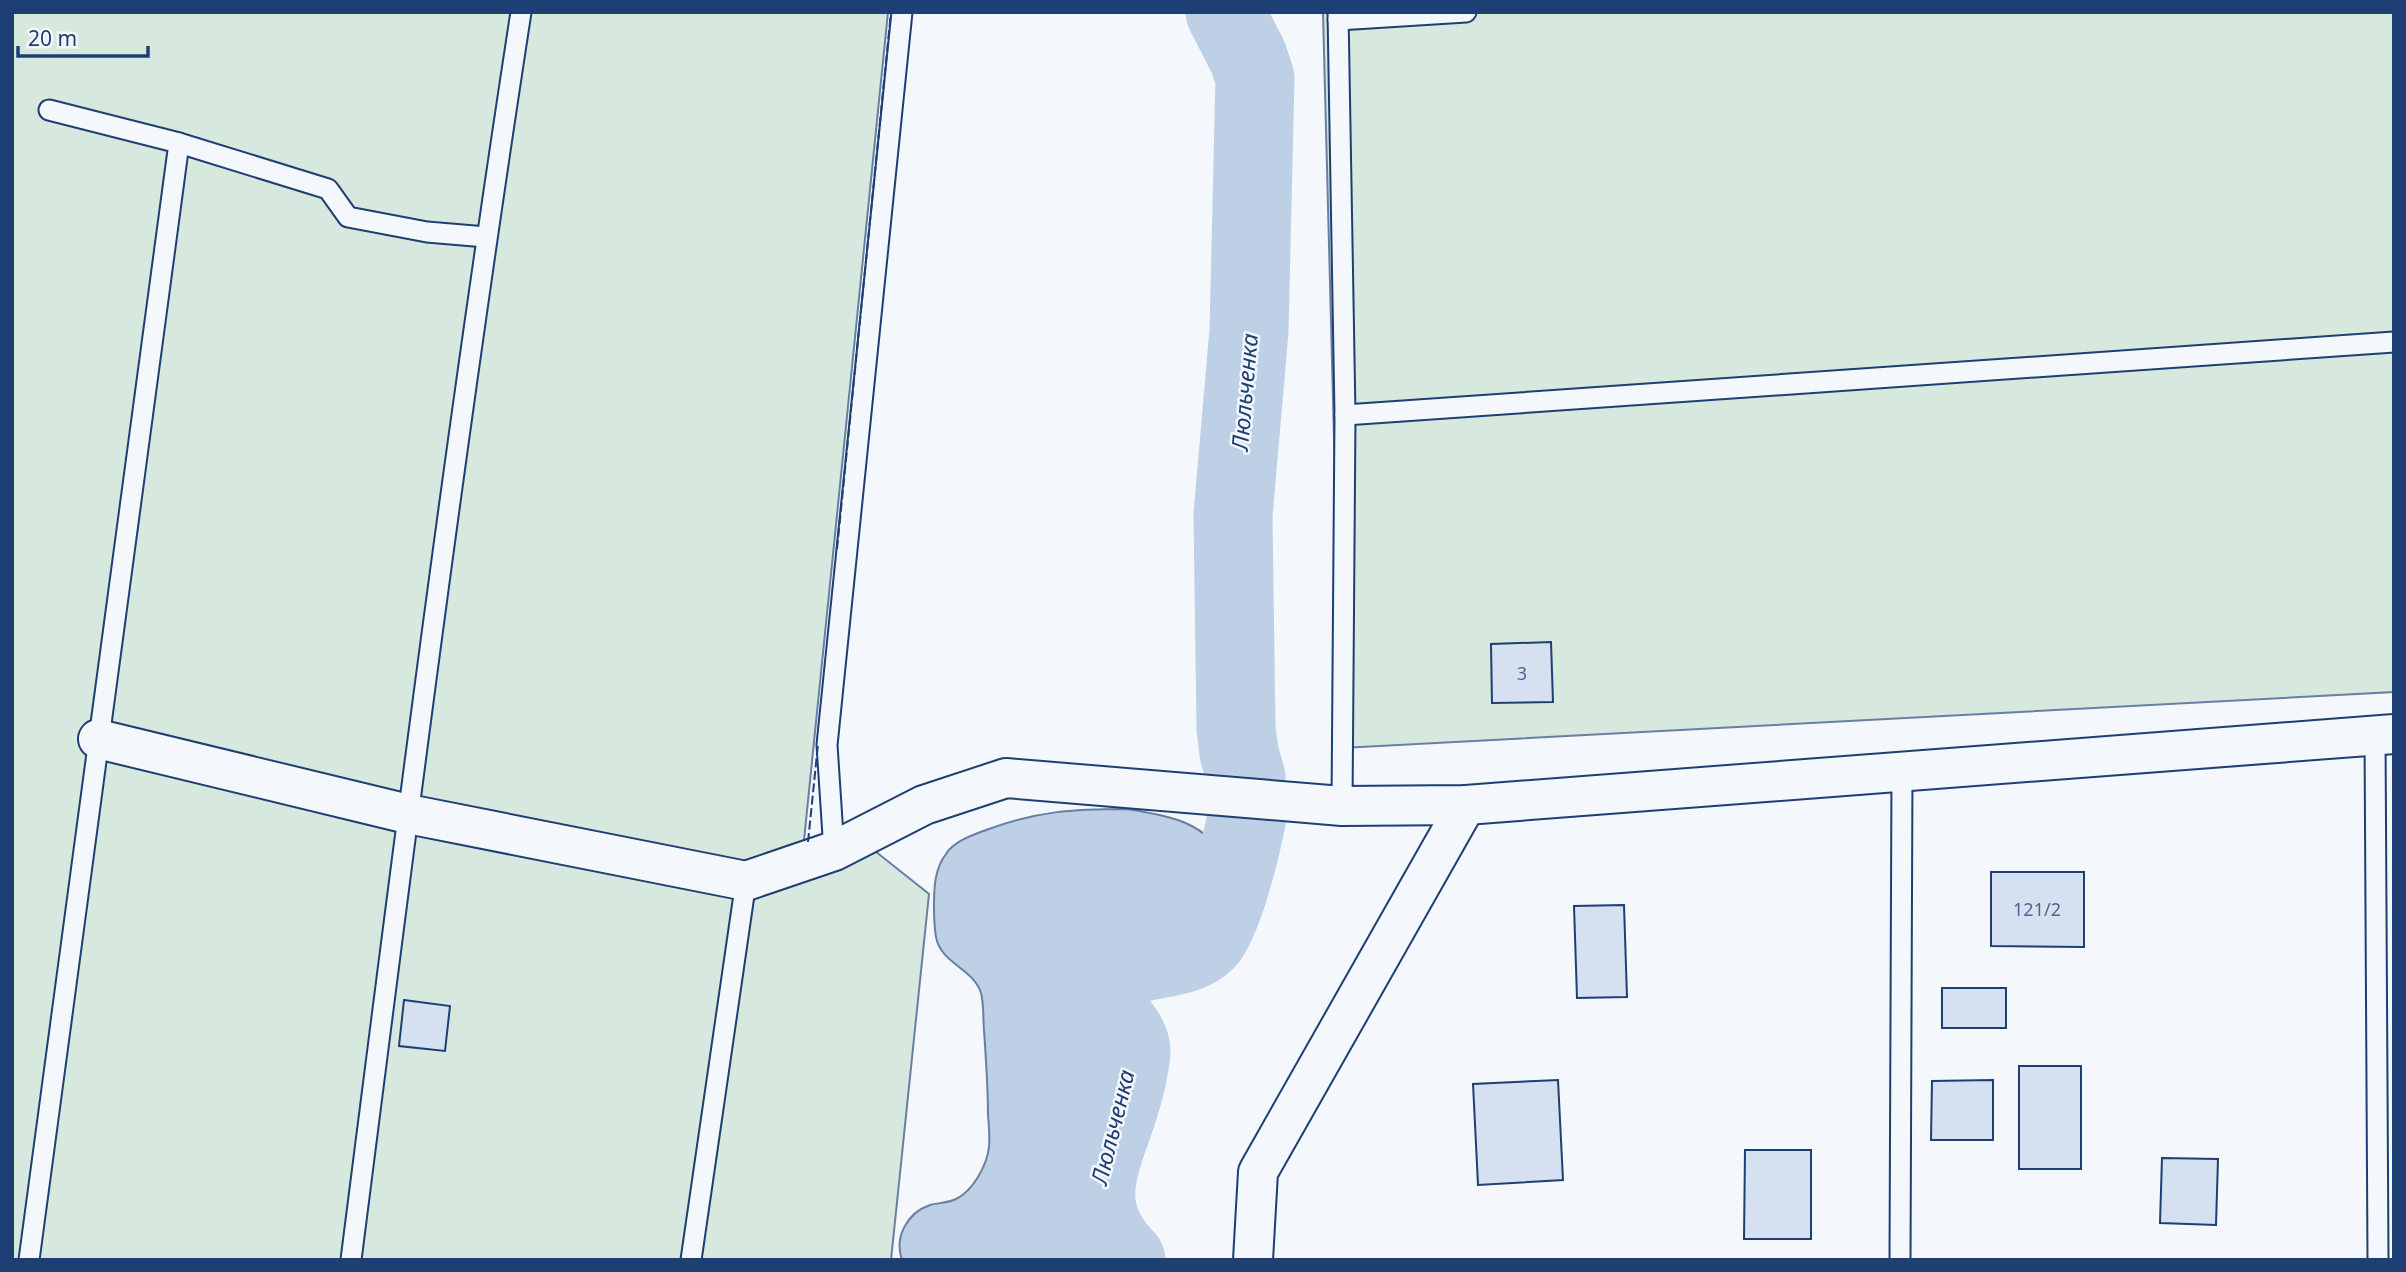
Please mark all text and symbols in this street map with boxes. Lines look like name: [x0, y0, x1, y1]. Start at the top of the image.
scale bar: [18, 14, 147, 58]
text: 20 m: [28, 24, 77, 52]
water label: Люльченка: [1223, 332, 1265, 453]
house number: 3: [1517, 661, 1527, 685]
house number: 121/2: [2013, 897, 2061, 921]
water label: Люльченка: [1082, 1066, 1142, 1189]

